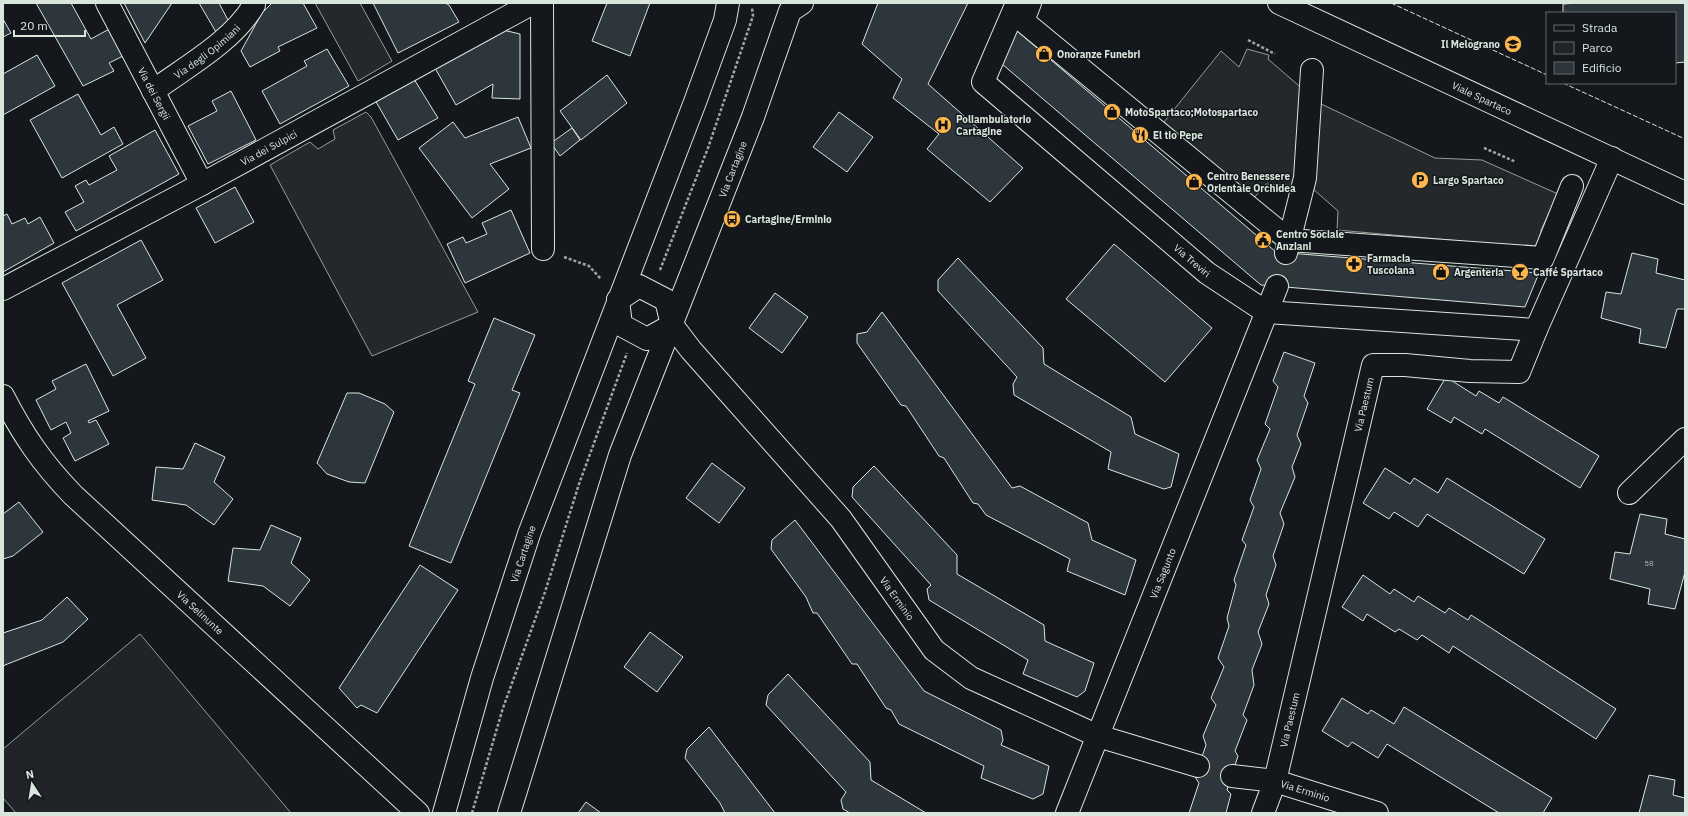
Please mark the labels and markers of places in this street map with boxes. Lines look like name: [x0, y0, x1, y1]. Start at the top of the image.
school or university icon: Il Melograno: [1503, 34, 1523, 54]
place label: Il Melograno: [1441, 38, 1500, 51]
shop icon: Onoranze Funebri: [1034, 44, 1054, 64]
place label: Onoranze Funebri: [1057, 48, 1141, 61]
shop icon: MotoSpartaco;Motospartaco: [1102, 102, 1122, 122]
place label: MotoSpartaco;Motospartaco: [1125, 106, 1259, 119]
place label: Poliambulatorio Cartagine: [956, 113, 1032, 138]
hospital icon: Poliambulatorio Cartagine: [933, 115, 953, 135]
restaurant icon: El tio Pepe: [1130, 125, 1150, 145]
place label: El tio Pepe: [1153, 129, 1203, 142]
place label: Centro Benessere Orientale Orchidea: [1207, 170, 1296, 195]
parking icon: Largo Spartaco: [1410, 170, 1430, 190]
shop icon: Centro Benessere Orientale Orchidea: [1184, 172, 1204, 192]
place label: Largo Spartaco: [1433, 174, 1504, 187]
bus stop icon: Cartagine/Erminio: [722, 209, 742, 229]
place label: Cartagine/Erminio: [745, 213, 832, 226]
place label: Centro Sociale Anziani: [1276, 228, 1345, 253]
public building icon: Centro Sociale Anziani: [1253, 230, 1273, 250]
place label: Farmacia Tuscolana: [1367, 252, 1415, 277]
pharmacy icon: Farmacia Tuscolana: [1344, 254, 1364, 274]
shop icon: Argenteria: [1431, 262, 1451, 282]
bar icon: Caffé Spartaco: [1510, 262, 1530, 282]
place label: Argenteria: [1454, 266, 1504, 279]
place label: Caffé Spartaco: [1533, 266, 1603, 279]

